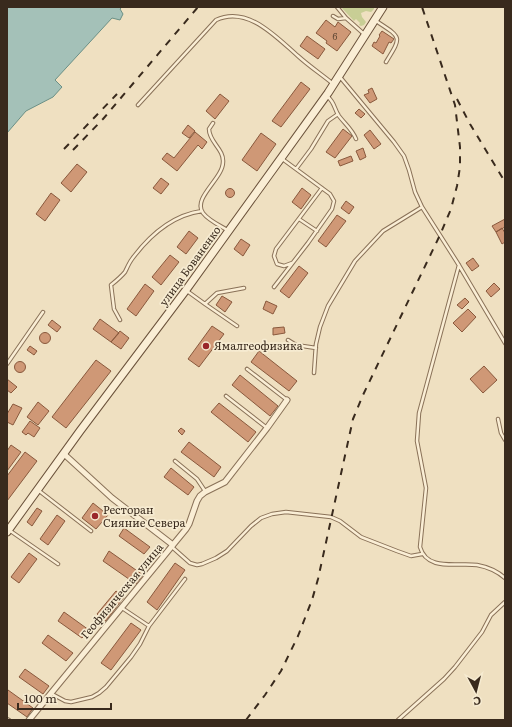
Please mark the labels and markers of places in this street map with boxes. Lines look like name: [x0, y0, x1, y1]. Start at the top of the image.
place label: Ямалгеофизика: [214, 337, 303, 353]
marker: Ямалгеофизика: [201, 341, 211, 351]
place label: Ресторан Сияние Севера: [103, 501, 185, 530]
marker: Ресторан Сияние Севера: [90, 511, 100, 521]

